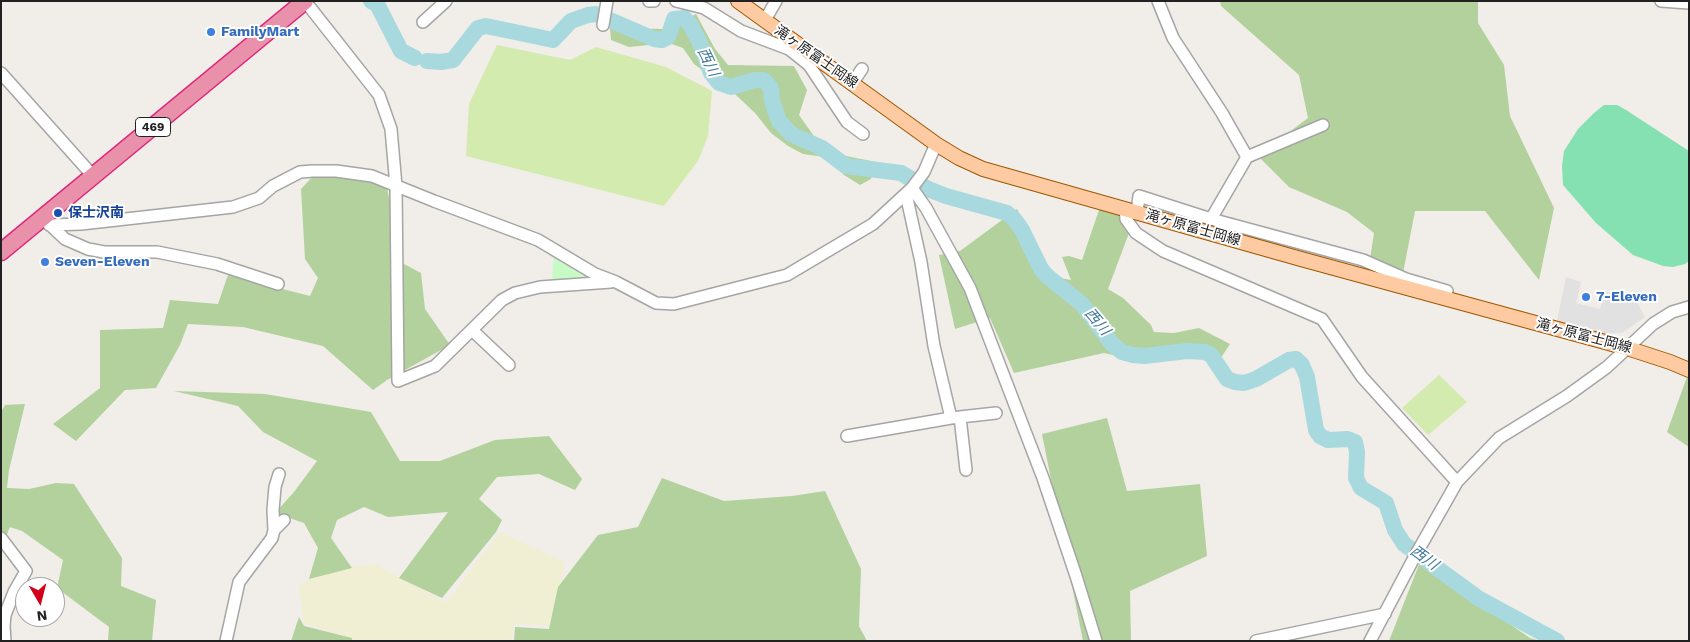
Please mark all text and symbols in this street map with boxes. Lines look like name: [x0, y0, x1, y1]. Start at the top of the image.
street label: 滝ヶ原富士岡線: [771, 22, 861, 92]
place label: FamilyMart: [221, 24, 299, 40]
marker: FamilyMart: [205, 26, 217, 38]
water label: 西川: [693, 45, 723, 79]
road number: 469: [136, 118, 170, 136]
place label: 保士沢南: [68, 205, 124, 221]
street label: 滝ヶ原富士岡線: [1144, 206, 1242, 250]
marker: 保士沢南: [52, 207, 64, 219]
place label: Seven-Eleven: [55, 254, 150, 270]
marker: Seven-Eleven: [39, 256, 51, 268]
place label: 7-Eleven: [1596, 289, 1657, 305]
marker: 7-Eleven: [1580, 291, 1592, 303]
water label: 西川: [1080, 305, 1114, 339]
street label: 滝ヶ原富士岡線: [1534, 315, 1634, 357]
water label: 西川: [1407, 542, 1441, 574]
north arrow: [15, 577, 65, 627]
text: N: [36, 607, 48, 625]

